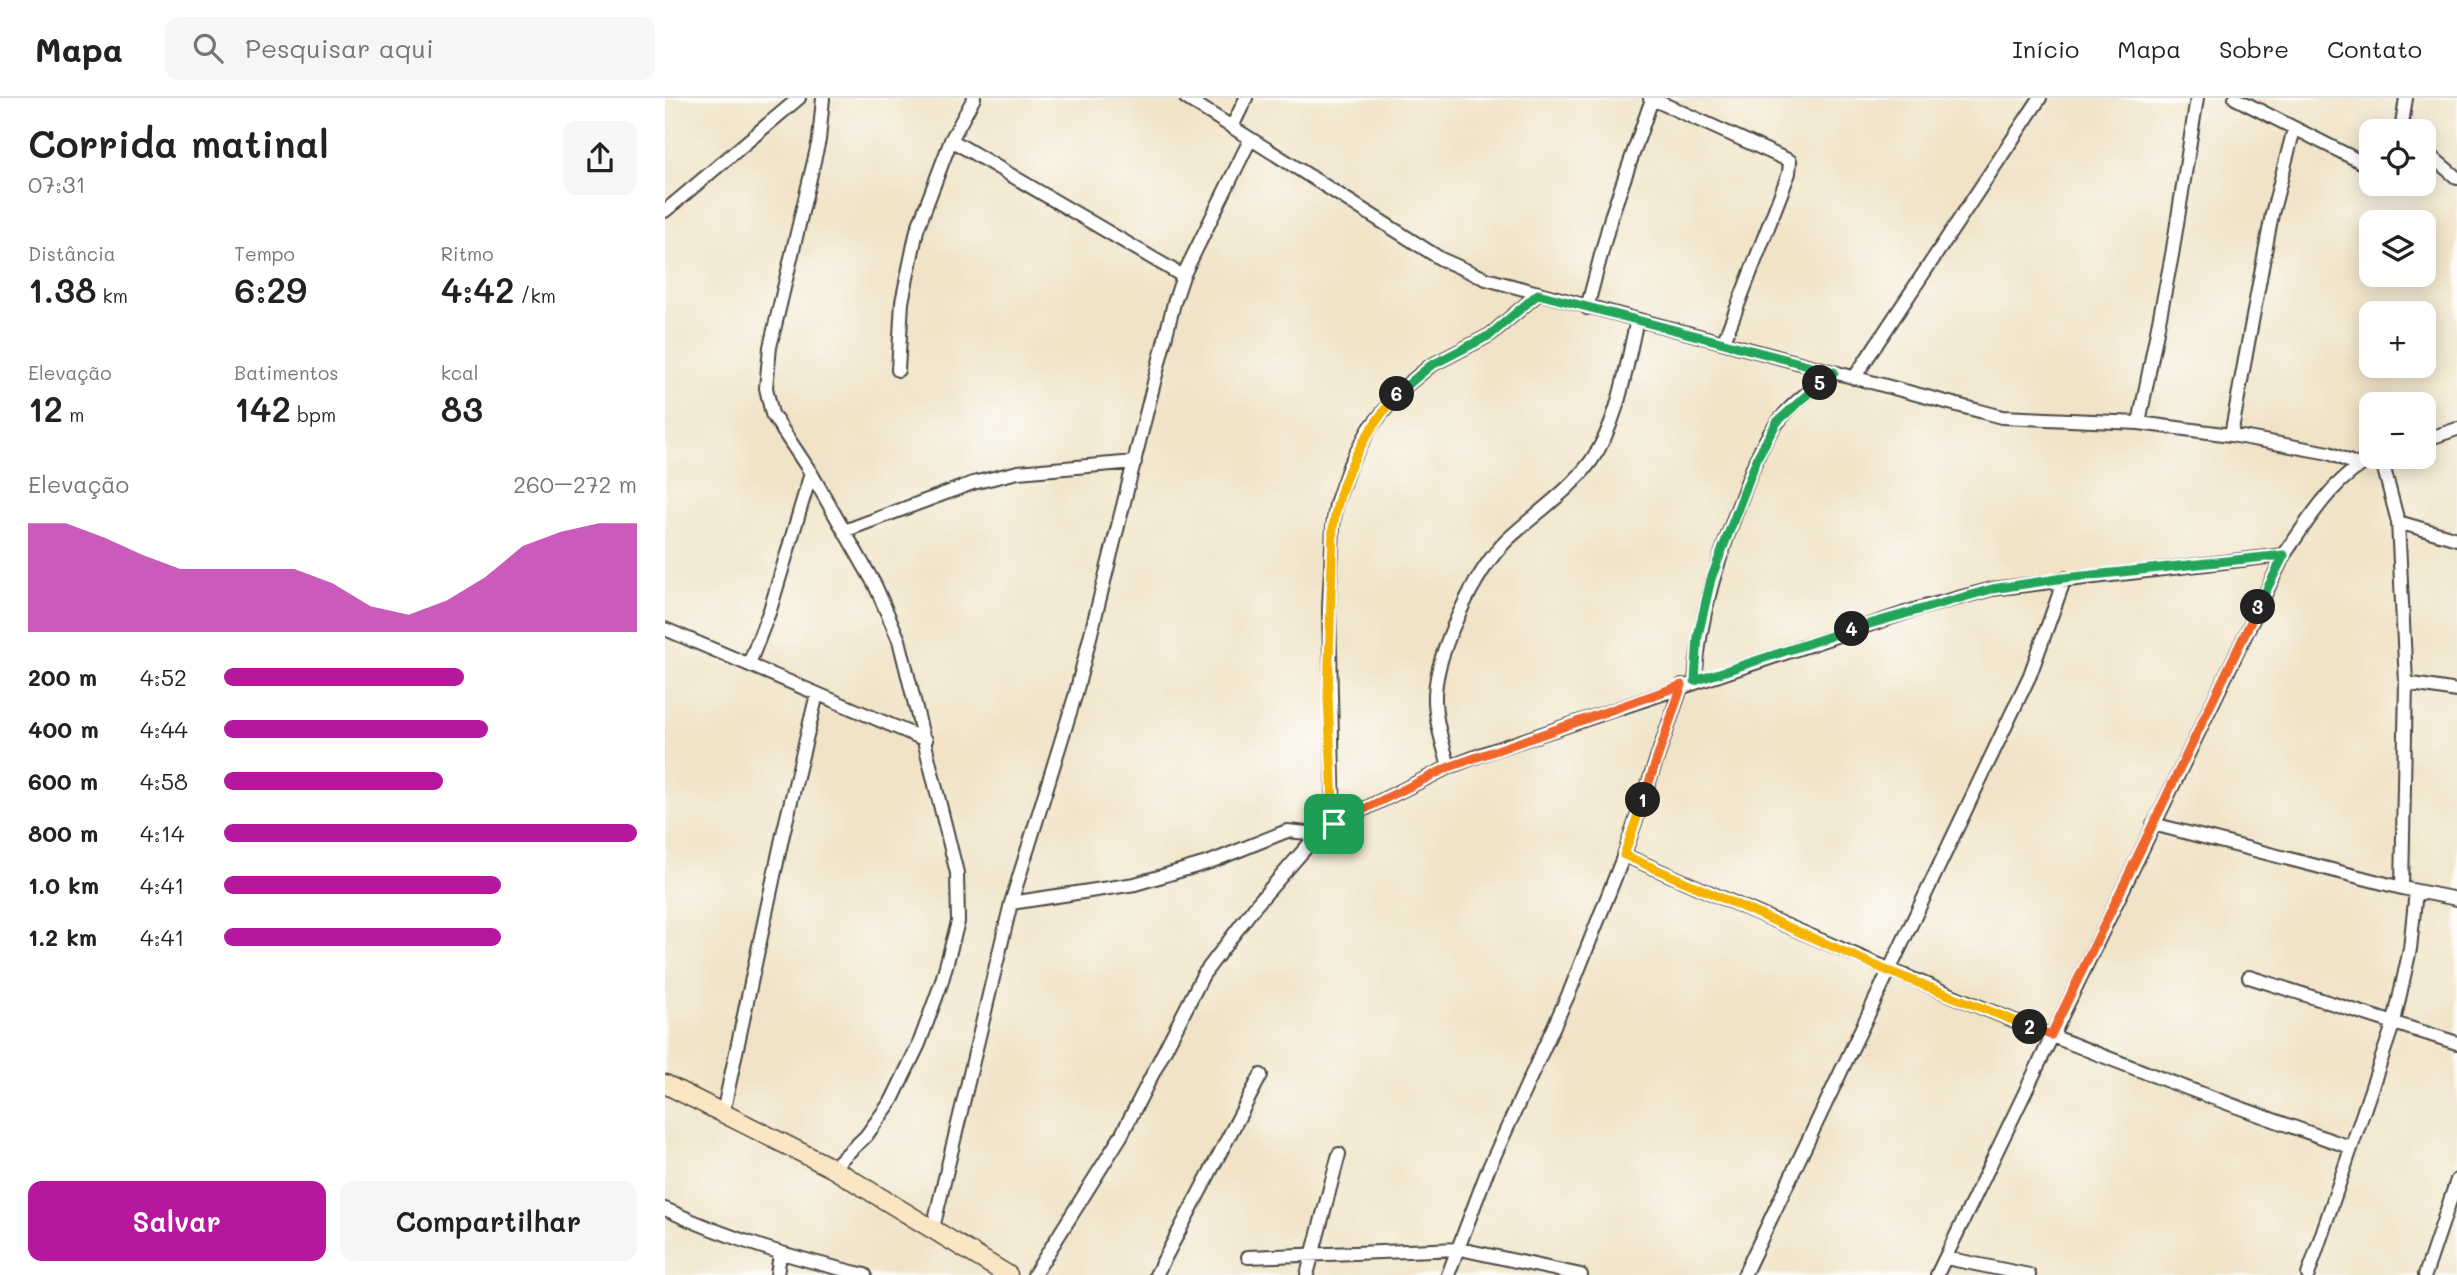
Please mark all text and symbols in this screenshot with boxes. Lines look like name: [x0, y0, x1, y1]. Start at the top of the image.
search box: [165, 17, 655, 80]
text: Mapa: [35, 27, 123, 70]
icon: search: [189, 29, 227, 67]
text: Pesquisar aqui: [245, 31, 434, 65]
text: Início: [2012, 33, 2079, 64]
text: Mapa: [2117, 33, 2181, 64]
text: Sobre: [2219, 33, 2289, 64]
text: Contato: [2327, 33, 2422, 64]
text: Corrida matinal: [28, 118, 329, 168]
map controls: [2359, 119, 2436, 469]
button: locate: [2359, 119, 2436, 196]
button: share: [563, 121, 637, 195]
text: 07:31: [28, 169, 86, 199]
button: layers: [2359, 210, 2436, 287]
text: Distância: [28, 241, 116, 266]
text: Tempo: [234, 241, 295, 266]
text: Ritmo: [441, 241, 493, 266]
text: 1.38: [28, 266, 97, 312]
text: 6:29: [234, 266, 307, 312]
text: 4:42: [441, 266, 514, 312]
text: km: [97, 283, 128, 308]
text: /km: [514, 283, 556, 308]
button: +: [2359, 301, 2436, 378]
text: Elevação: [28, 360, 112, 385]
text: Batimentos: [234, 360, 338, 385]
text: kcal: [441, 360, 479, 385]
pin: 5: [1803, 366, 1837, 400]
text: 5: [1814, 370, 1825, 395]
pin: 6: [1379, 376, 1415, 412]
text: 6: [1391, 381, 1402, 406]
text: 12: [28, 385, 63, 431]
text: 142: [234, 385, 291, 431]
text: 83: [441, 385, 483, 431]
button: −: [2359, 392, 2436, 469]
text: m: [63, 402, 84, 427]
text: bpm: [291, 402, 336, 427]
text: Elevação: [28, 469, 129, 499]
text: 260–272 m: [513, 469, 637, 499]
pin: 3: [2241, 589, 2275, 624]
text: 3: [2252, 594, 2263, 619]
pin: 4: [1835, 612, 1869, 646]
text: 4: [1845, 616, 1858, 641]
text: 200 m: [28, 662, 97, 692]
text: 4:52: [140, 662, 187, 692]
text: 400 m: [28, 714, 99, 744]
text: 4:44: [140, 714, 188, 744]
text: 600 m: [28, 766, 98, 796]
text: 4:58: [140, 766, 188, 796]
pin: 1: [1625, 782, 1661, 818]
text: 1: [1638, 787, 1647, 812]
pin: [1304, 794, 1364, 854]
icon: arrive: [1315, 805, 1353, 843]
text: 800 m: [28, 818, 98, 848]
text: 4:14: [140, 818, 184, 848]
text: 1.0 km: [28, 870, 99, 900]
text: 4:41: [140, 870, 184, 900]
text: 1.2 km: [28, 922, 97, 952]
text: 4:41: [140, 922, 184, 952]
pin: 2: [2013, 1010, 2047, 1044]
text: 2: [2024, 1014, 2035, 1039]
button: Salvar: [28, 1181, 326, 1261]
button: Compartilhar: [340, 1181, 637, 1261]

